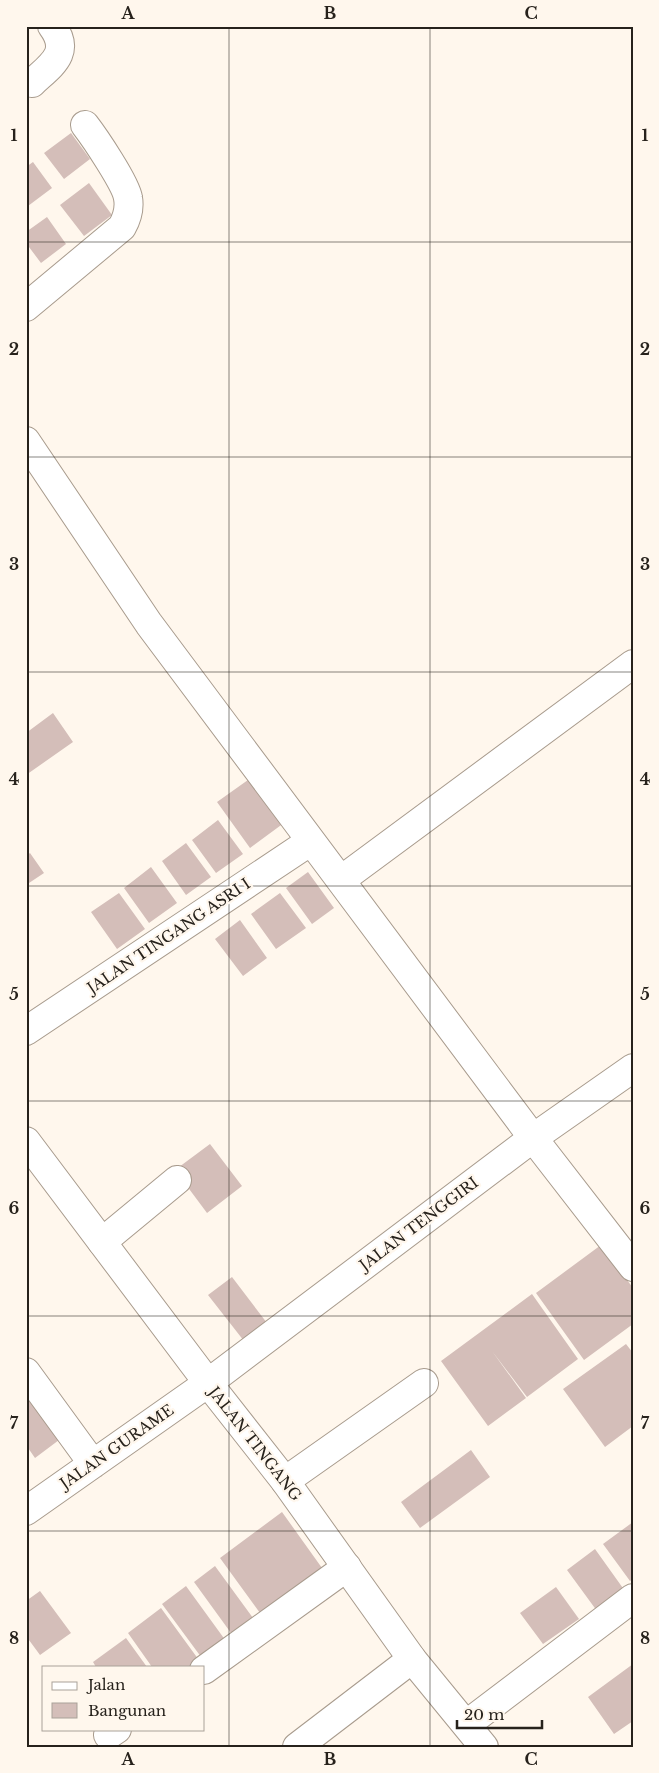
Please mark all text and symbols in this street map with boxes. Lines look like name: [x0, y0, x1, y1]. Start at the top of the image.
text: A: [121, 3, 136, 23]
text: B: [324, 3, 337, 23]
text: C: [524, 3, 538, 23]
text: 1: [11, 125, 18, 145]
text: 1: [642, 125, 649, 145]
text: 2: [9, 339, 19, 359]
text: 2: [640, 339, 650, 359]
text: 3: [9, 554, 19, 574]
text: 3: [640, 554, 650, 574]
text: 4: [9, 769, 19, 789]
text: 4: [640, 769, 650, 789]
street label: JALAN TINGANG ASRI I: [82, 874, 254, 999]
text: 5: [9, 984, 19, 1004]
text: 5: [640, 984, 650, 1004]
street label: JALAN TENGGIRI: [354, 1173, 482, 1276]
text: 6: [9, 1198, 20, 1218]
text: 6: [640, 1198, 651, 1218]
street label: JALAN TINGANG: [204, 1381, 306, 1505]
street label: JALAN GURAME: [55, 1400, 177, 1494]
text: 7: [10, 1413, 19, 1433]
text: 7: [641, 1413, 650, 1433]
text: 8: [9, 1628, 19, 1648]
text: 8: [640, 1628, 650, 1648]
legend: [42, 1666, 205, 1730]
text: Jalan: [86, 1675, 125, 1694]
scale bar: [457, 1698, 542, 1730]
text: Bangunan: [88, 1701, 166, 1720]
text: 20 m: [464, 1705, 504, 1724]
text: A: [121, 1749, 136, 1769]
text: B: [324, 1749, 337, 1769]
text: C: [524, 1749, 538, 1769]

